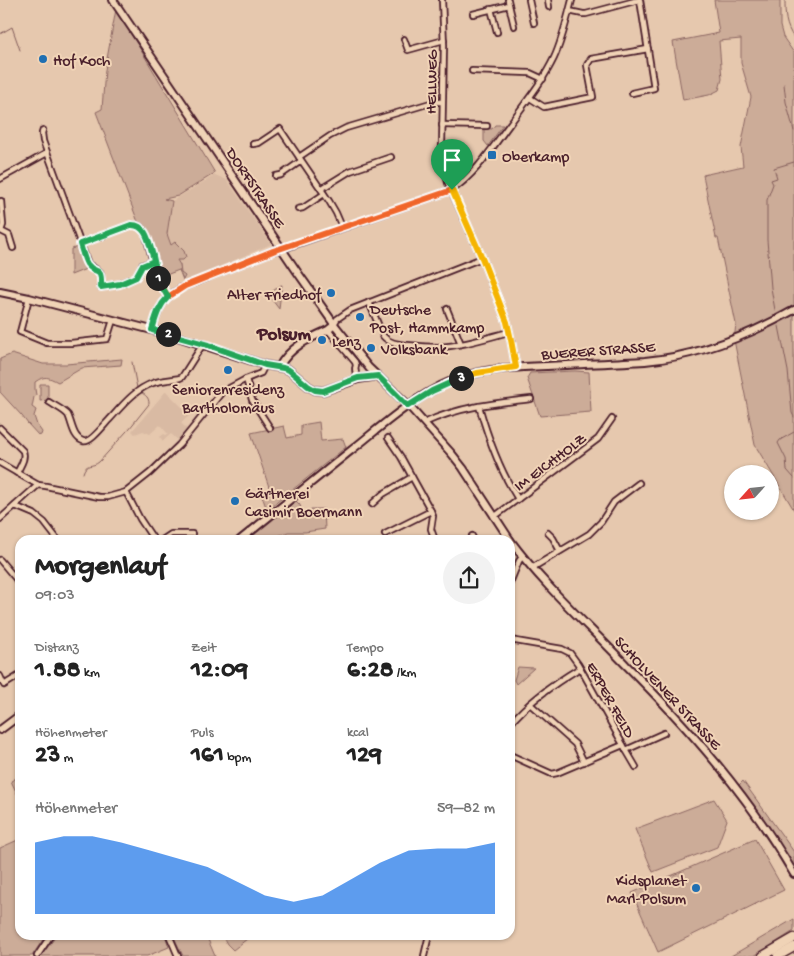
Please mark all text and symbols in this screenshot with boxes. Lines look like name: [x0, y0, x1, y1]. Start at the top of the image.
street label: HELLWEG: [423, 49, 444, 114]
marker: Hof Koch: [37, 53, 49, 65]
place label: Hof Koch: [53, 53, 111, 72]
pin: [431, 139, 473, 190]
street label: DORFSTRASSE: [220, 144, 289, 234]
icon: arrive: [438, 146, 466, 174]
marker: Oberkamp: [486, 149, 498, 161]
place label: Oberkamp: [502, 149, 569, 168]
pin: 1: [146, 266, 170, 290]
text: 1: [156, 270, 161, 287]
place label: Alter Friedhof: [227, 287, 322, 306]
marker: Alter Friedhof: [325, 287, 337, 299]
place label: Deutsche Post, Hammkamp: [369, 302, 484, 339]
marker: Deutsche Post, Hammkamp: [354, 311, 366, 323]
pin: 2: [156, 322, 180, 346]
district label: Polsum: [256, 324, 311, 347]
text: 2: [165, 326, 172, 343]
marker: Lenz: [316, 334, 328, 346]
place label: Lenz: [332, 334, 362, 353]
street label: BUERER STRASSE: [540, 339, 657, 366]
marker: Volksbank: [365, 342, 377, 354]
place label: Volksbank: [380, 342, 449, 361]
marker: Seniorenresidenz Bartholomäus: [222, 364, 234, 376]
pin: 3: [448, 366, 474, 390]
text: 3: [458, 370, 465, 387]
place label: Seniorenresidenz Bartholomäus: [172, 382, 285, 419]
street label: IM EICHHOLZ: [511, 430, 591, 497]
north arrow: [724, 465, 779, 520]
map controls: [724, 465, 779, 520]
place label: Gärtnerei Casimir Boermann: [245, 486, 362, 523]
marker: Gärtnerei Casimir Boermann: [229, 495, 241, 507]
text: Morgenlauf: [35, 551, 166, 584]
button: share: [443, 552, 495, 604]
text: 09:03: [35, 587, 75, 606]
street label: SCHOLVENER STRASSE: [609, 634, 725, 756]
text: Distanz: [35, 640, 79, 657]
text: Zeit: [191, 640, 216, 657]
text: Tempo: [347, 640, 384, 657]
text: 1.88: [35, 657, 80, 686]
text: 12:09: [191, 657, 248, 686]
text: 6:28: [347, 657, 393, 686]
street label: ERPER FELD: [580, 659, 638, 742]
text: km: [80, 665, 100, 682]
text: /km: [393, 665, 416, 682]
text: Höhenmeter: [35, 725, 107, 742]
text: Puls: [191, 725, 214, 742]
text: kcal: [347, 725, 369, 742]
text: 23: [35, 742, 60, 771]
text: 161: [191, 742, 224, 771]
text: 129: [347, 742, 382, 771]
text: m: [60, 750, 74, 767]
text: bpm: [224, 750, 251, 767]
text: Höhenmeter: [35, 800, 117, 819]
text: 59–82 m: [437, 800, 495, 819]
place label: Kidsplanet Marl-Polsum: [606, 873, 687, 910]
marker: Kidsplanet Marl-Polsum: [690, 882, 702, 894]

